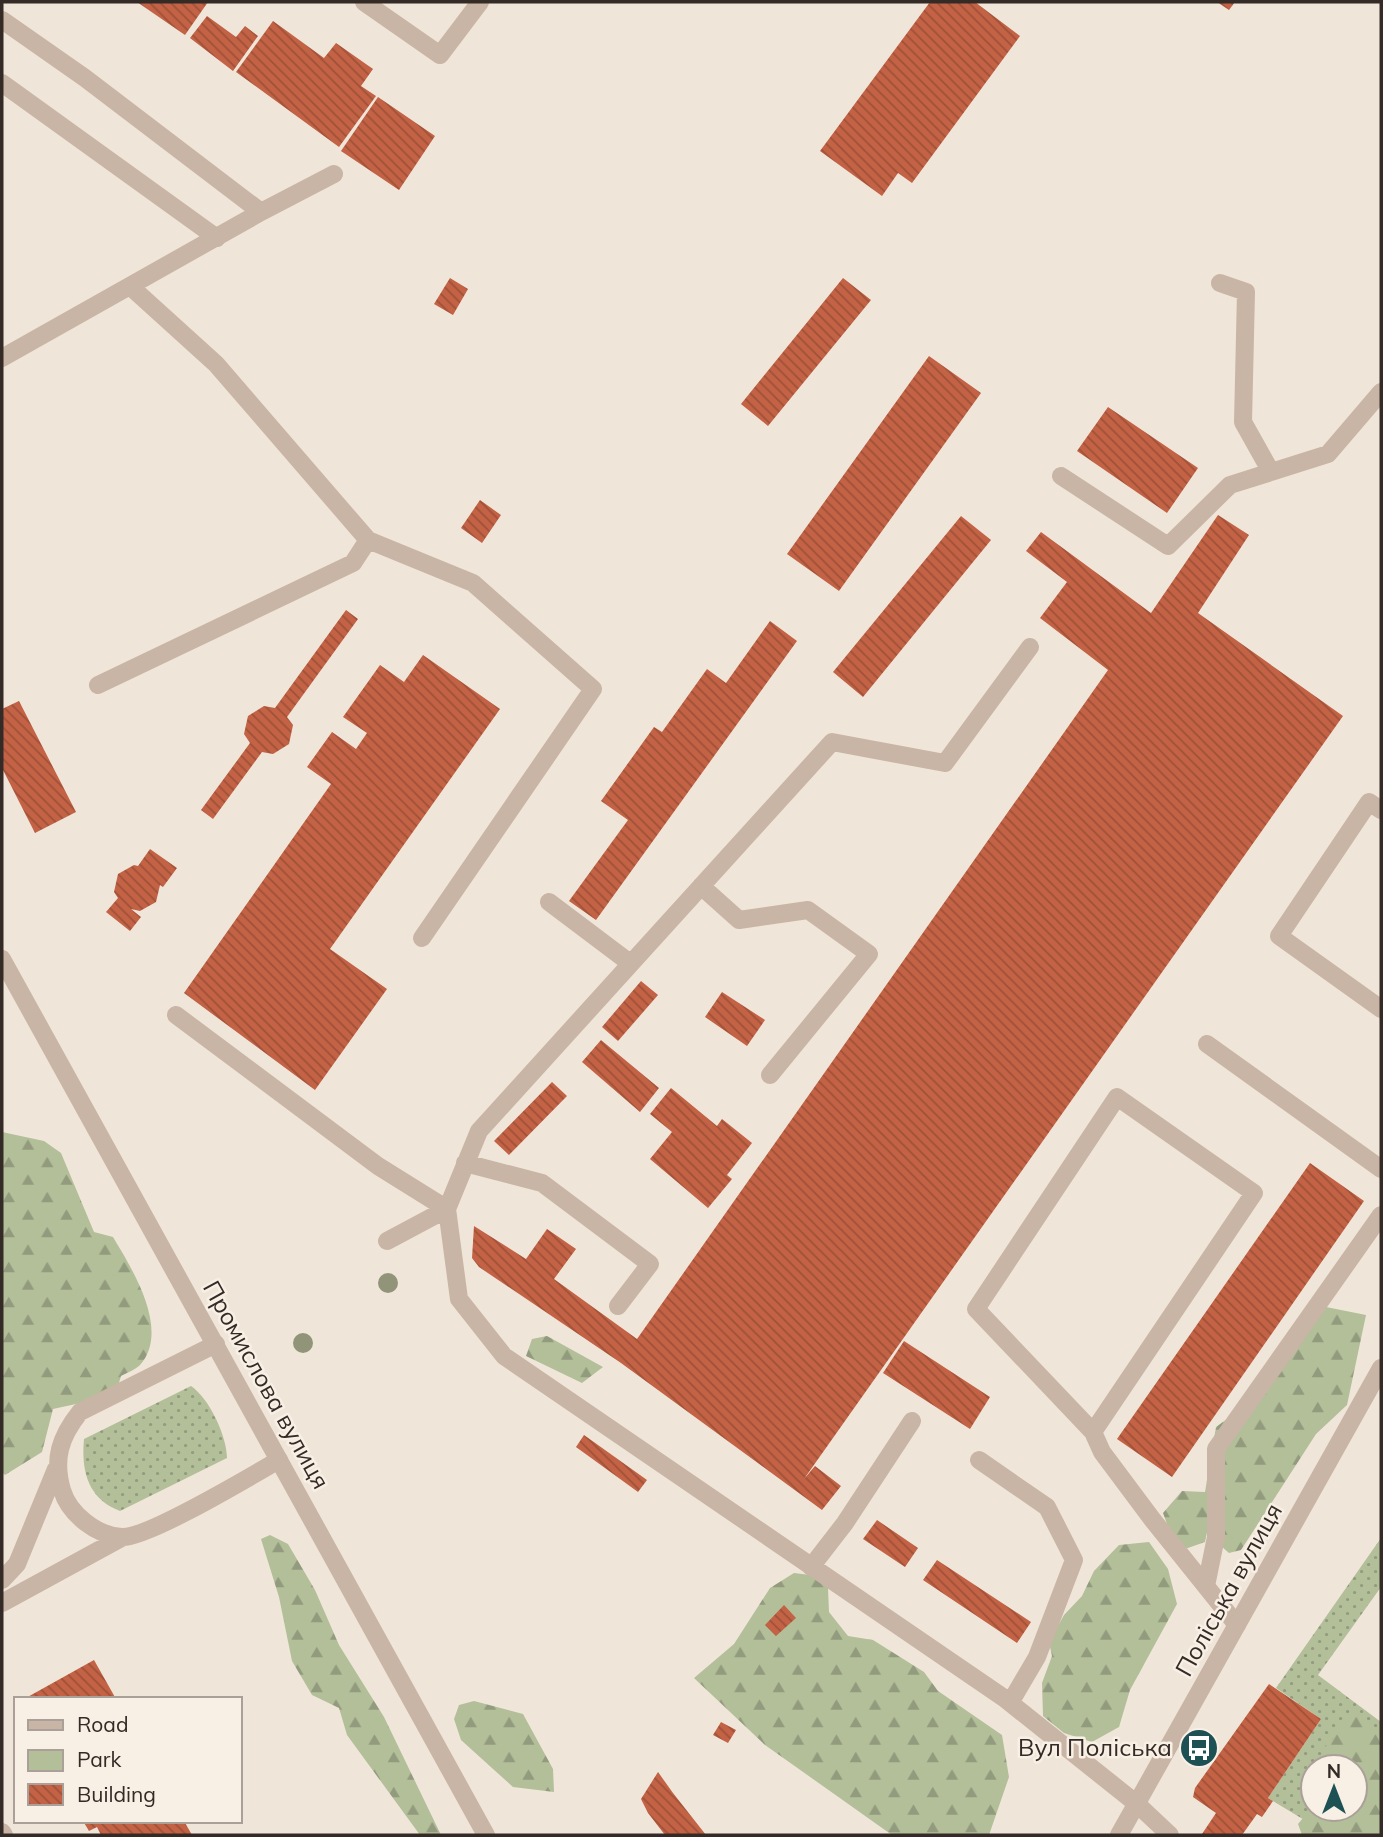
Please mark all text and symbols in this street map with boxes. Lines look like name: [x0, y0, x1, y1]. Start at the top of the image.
street label: Промислова вулиця: [197, 1275, 337, 1494]
street label: Поліська вулиця: [1168, 1498, 1288, 1681]
legend: [14, 1697, 242, 1823]
text: Road: [77, 1711, 128, 1737]
bus stop icon: Вул Поліська: [1178, 1727, 1220, 1769]
place label: Вул Поліська: [1018, 1732, 1172, 1762]
text: Park: [77, 1746, 121, 1772]
north arrow: [1299, 1753, 1369, 1823]
text: N: [1327, 1759, 1341, 1783]
text: Building: [77, 1781, 156, 1807]

